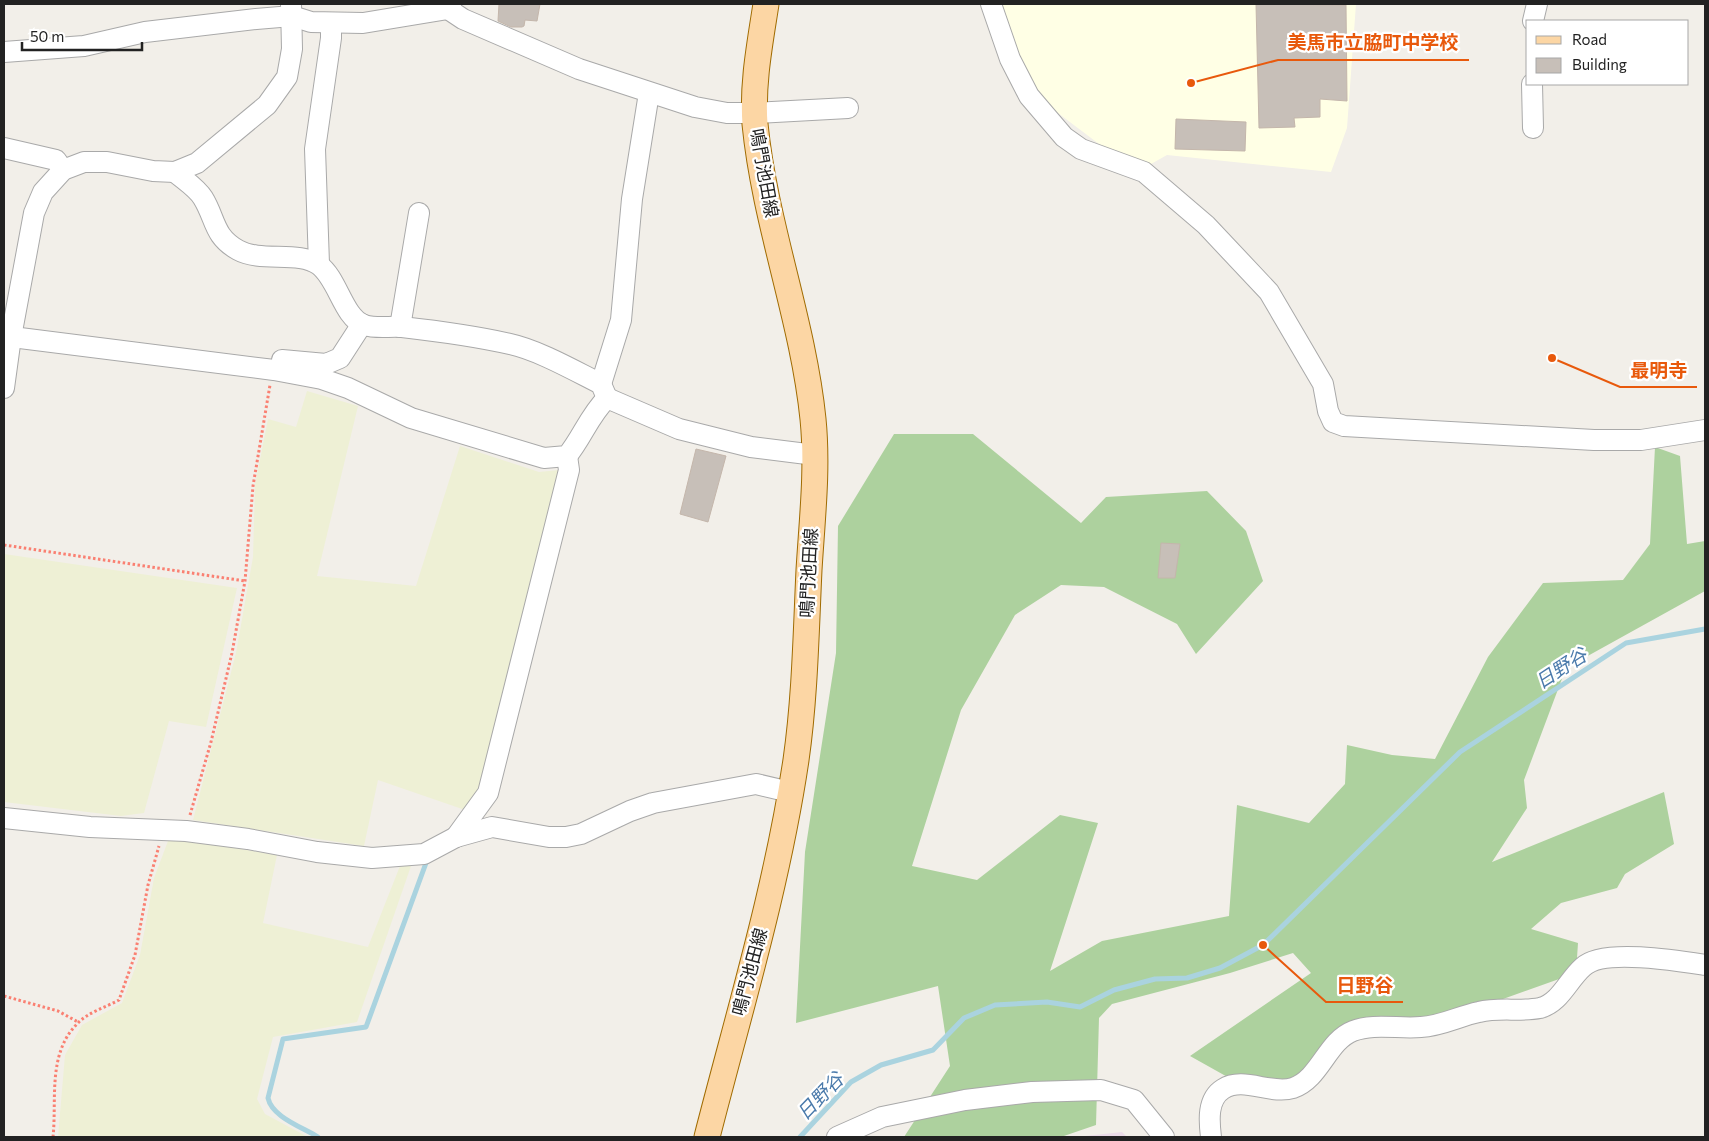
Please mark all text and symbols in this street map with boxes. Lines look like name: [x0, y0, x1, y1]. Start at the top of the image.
scale bar: [22, 20, 142, 52]
legend: [1526, 20, 1689, 85]
callout: 美馬市立脇町中学校: [1278, 26, 1469, 60]
text: 50 m: [30, 27, 64, 45]
text: 美馬市立脇町中学校: [1287, 30, 1459, 53]
text: Road: [1572, 30, 1607, 48]
text: Building: [1572, 55, 1627, 73]
street label: 鳴門池田線: [746, 127, 784, 219]
callout: 最明寺: [1620, 353, 1697, 387]
text: 最明寺: [1630, 358, 1688, 381]
street label: 鳴門池田線: [795, 527, 821, 618]
water label: 日野谷: [1531, 641, 1593, 693]
street label: 鳴門池田線: [727, 925, 771, 1018]
callout: 日野谷: [1326, 968, 1403, 1002]
text: 日野谷: [1336, 973, 1394, 996]
water label: 日野谷: [792, 1066, 849, 1124]

